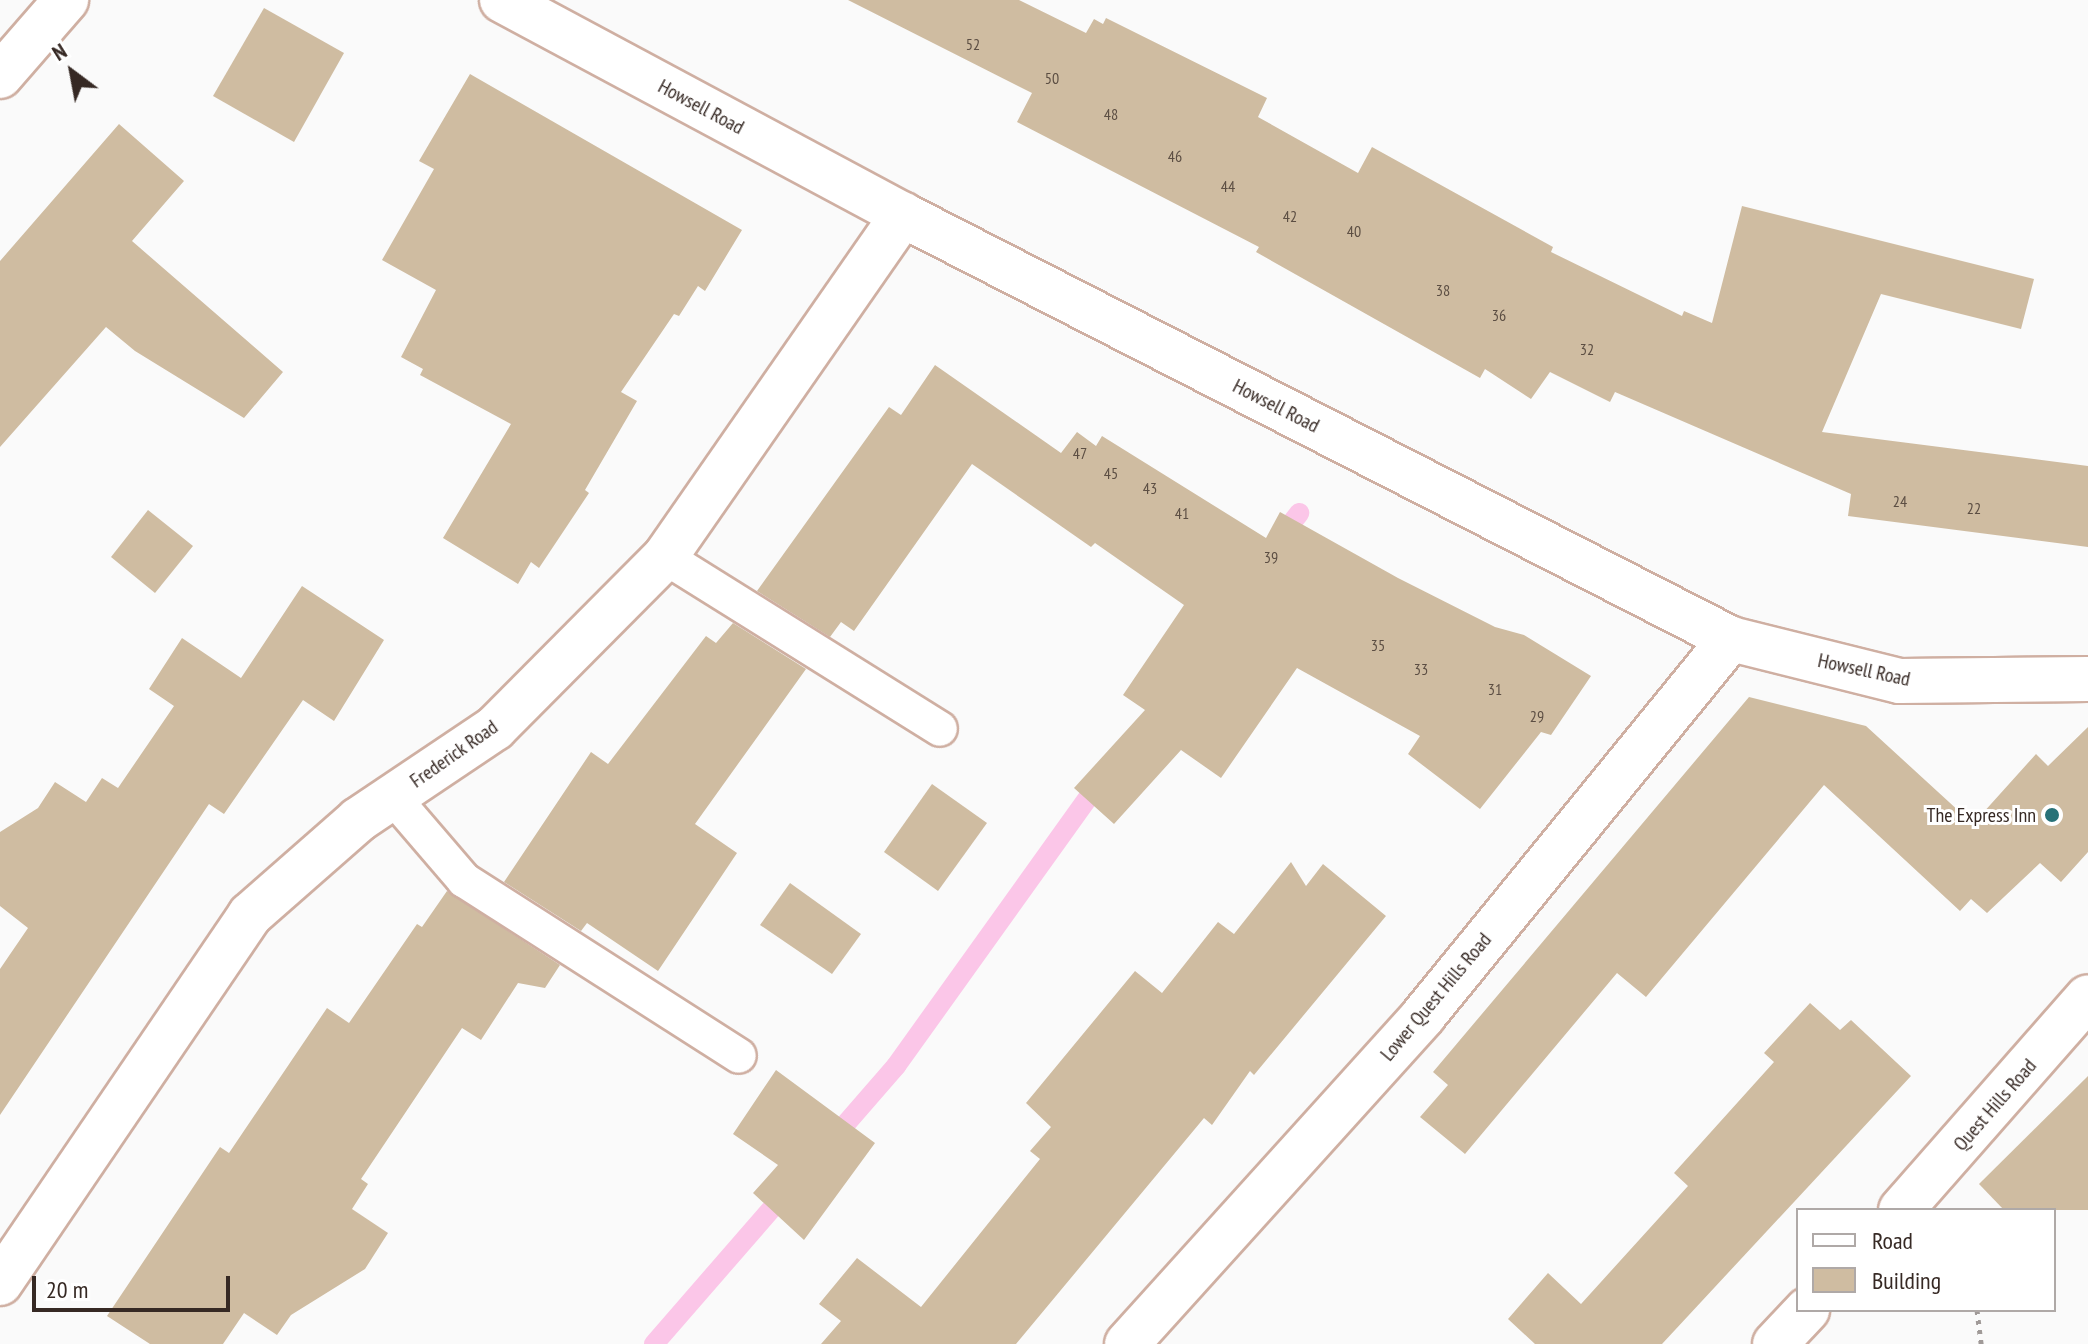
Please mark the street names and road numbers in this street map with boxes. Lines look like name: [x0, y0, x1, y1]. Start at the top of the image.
street label: Howsell Road: [654, 74, 748, 140]
street label: Howsell Road: [1229, 374, 1323, 438]
street label: Howsell Road: [1816, 649, 1912, 691]
street label: Frederick Road: [405, 715, 503, 793]
street label: Lower Quest Hills Road: [1376, 928, 1496, 1066]
street label: Quest Hills Road: [1949, 1054, 2041, 1156]

